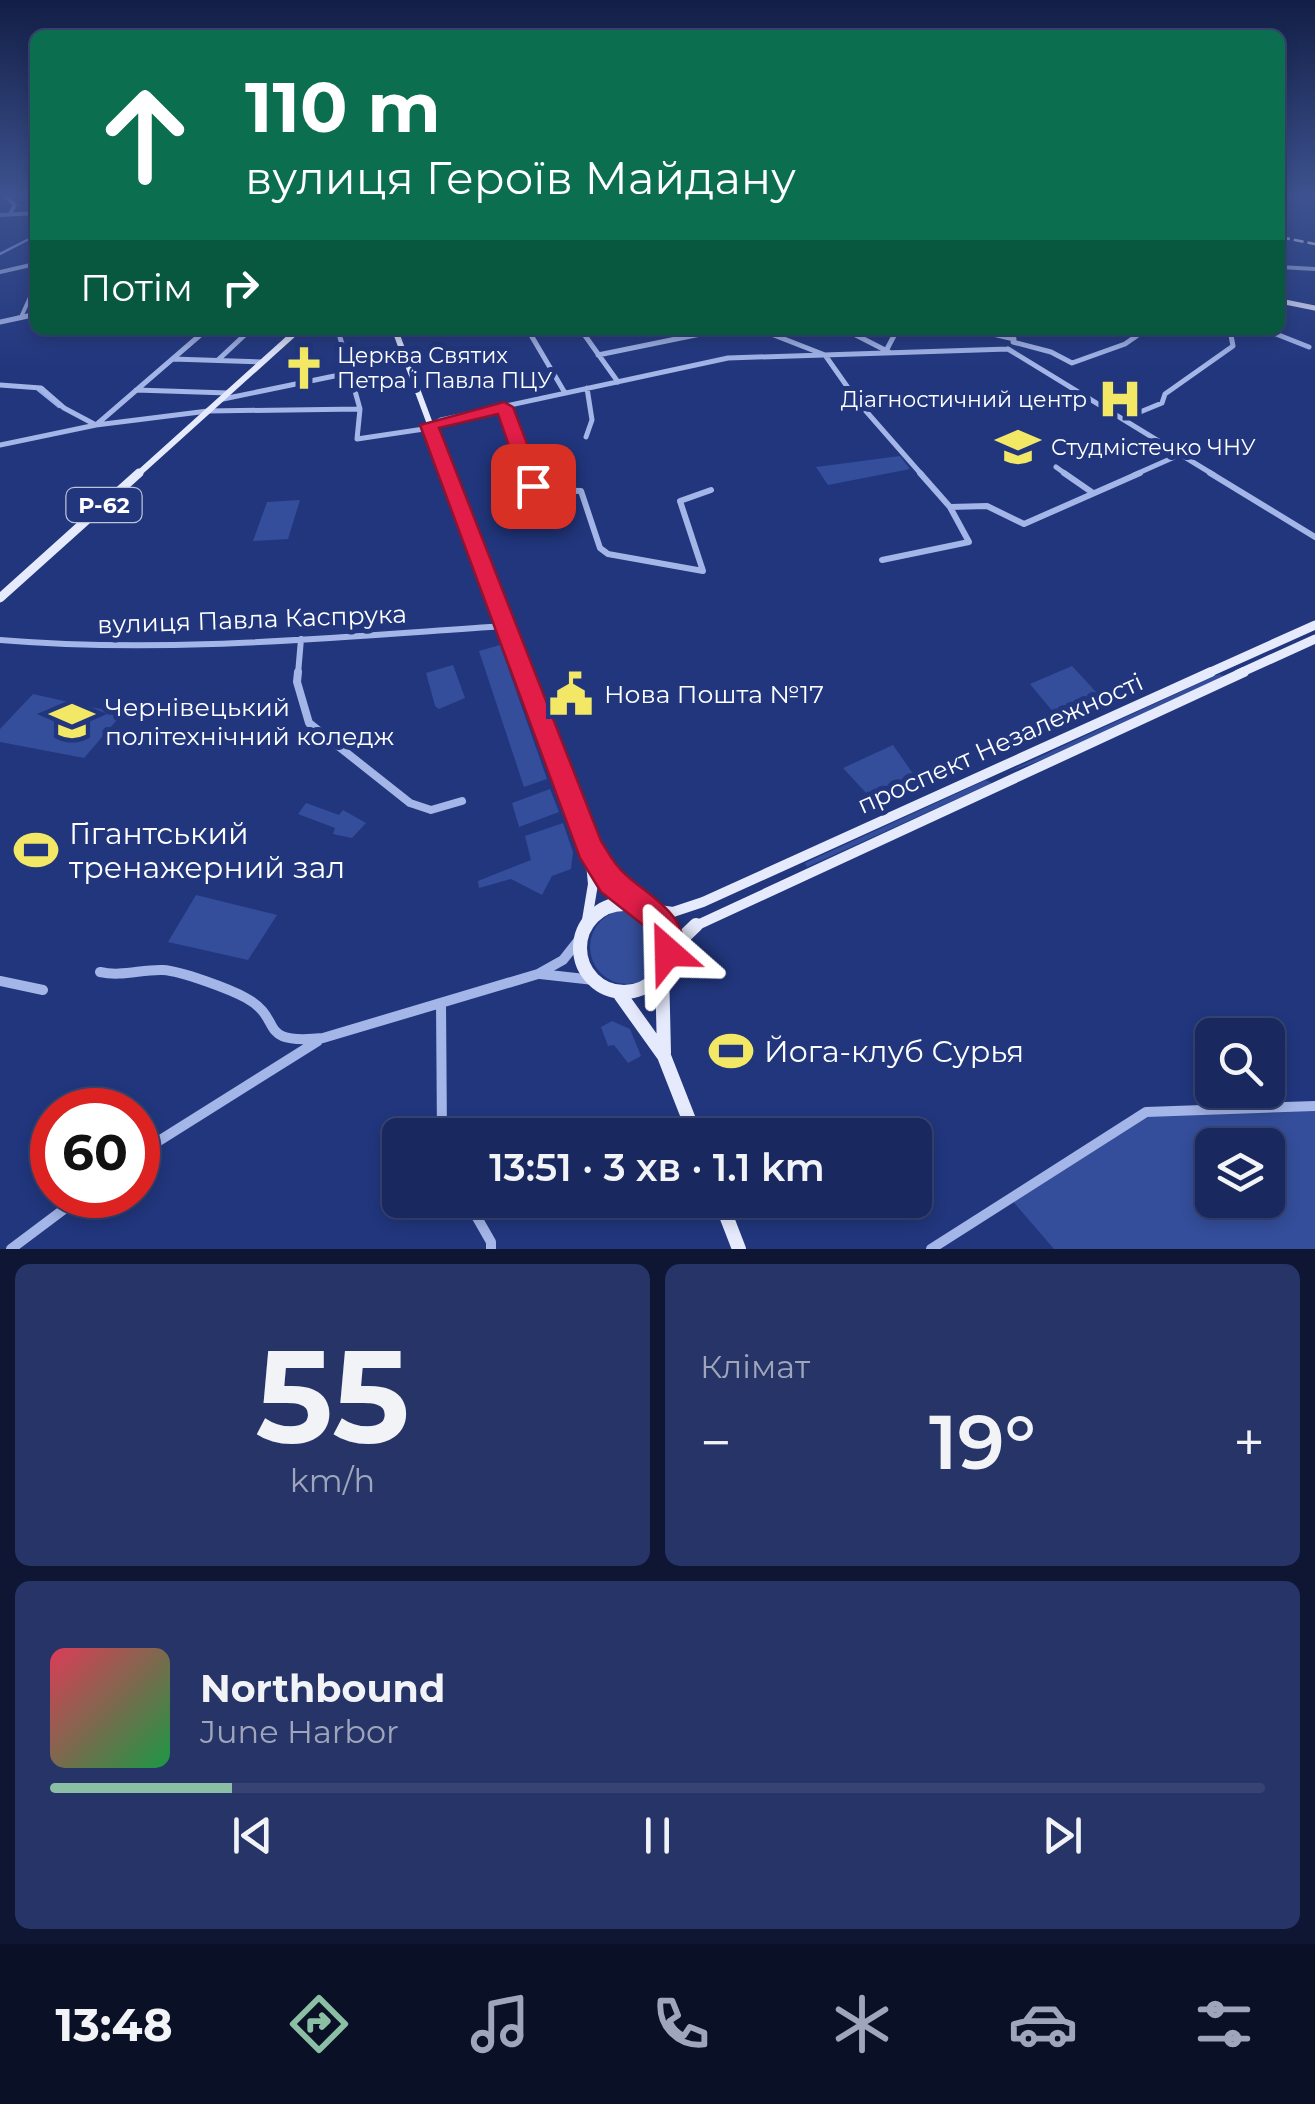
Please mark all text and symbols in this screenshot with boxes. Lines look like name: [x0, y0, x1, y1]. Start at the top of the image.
text: 110 m: [245, 64, 441, 150]
icon: ahead: [80, 70, 210, 200]
text: вулиця Героїв Майдану: [245, 150, 796, 205]
icon: right: [213, 260, 268, 315]
text: Потім: [80, 264, 193, 311]
place label: Церква Святих Петра і Павла ПЦУ: [337, 342, 552, 394]
church icon: Церква Святих Петра і Павла ПЦУ: [280, 344, 328, 392]
hospital icon: Діагностичний центр: [1096, 375, 1144, 423]
place label: Діагностичний центр: [841, 386, 1087, 413]
school or university icon: Студмістечко ЧНУ: [994, 423, 1042, 471]
place label: Студмістечко ЧНУ: [1051, 434, 1256, 461]
pin: [491, 444, 576, 529]
icon: arrive: [506, 459, 561, 514]
road number: Р-62: [66, 488, 142, 522]
street label: вулиця Павла Каспрука: [97, 599, 407, 639]
street label: проспект Незалежності: [852, 666, 1148, 820]
public building icon: Нова Пошта №17: [547, 670, 595, 718]
place label: Нова Пошта №17: [604, 679, 824, 709]
place label: Чернівецький політехнічний коледж: [105, 692, 394, 751]
school or university icon: Чернівецький політехнічний коледж: [48, 697, 96, 745]
place label: Гігантський тренажерний зал: [69, 815, 345, 886]
sports icon: Гігантський тренажерний зал: [12, 826, 60, 874]
position arrow: [616, 900, 720, 1004]
map controls: [1195, 1018, 1285, 1218]
button: search: [1195, 1018, 1285, 1108]
sports icon: Йога-клуб Сурья: [707, 1027, 755, 1075]
place label: Йога-клуб Сурья: [764, 1033, 1024, 1070]
speed limit sign: 60: [30, 1088, 160, 1218]
button: layers: [1195, 1128, 1285, 1218]
text: 13:51 · 3 хв · 1.1 km: [489, 1144, 825, 1191]
text: 55: [255, 1316, 410, 1475]
text: Клімат: [700, 1347, 810, 1386]
text: 19°: [929, 1396, 1036, 1488]
text: −: [700, 1409, 732, 1476]
text: +: [1233, 1409, 1265, 1476]
text: km/h: [290, 1461, 375, 1500]
text: Northbound: [200, 1665, 445, 1712]
text: June Harbor: [200, 1712, 399, 1751]
icon: previous: [225, 1808, 280, 1863]
icon: pause: [630, 1808, 685, 1863]
icon: next: [1035, 1808, 1090, 1863]
icon: directions: [284, 1989, 354, 2059]
icon: music: [465, 1989, 535, 2059]
icon: phone: [646, 1989, 716, 2059]
icon: climate: [827, 1989, 897, 2059]
icon: car: [1008, 1989, 1078, 2059]
icon: filters: [1189, 1989, 1259, 2059]
text: 13:48: [56, 1997, 173, 2052]

